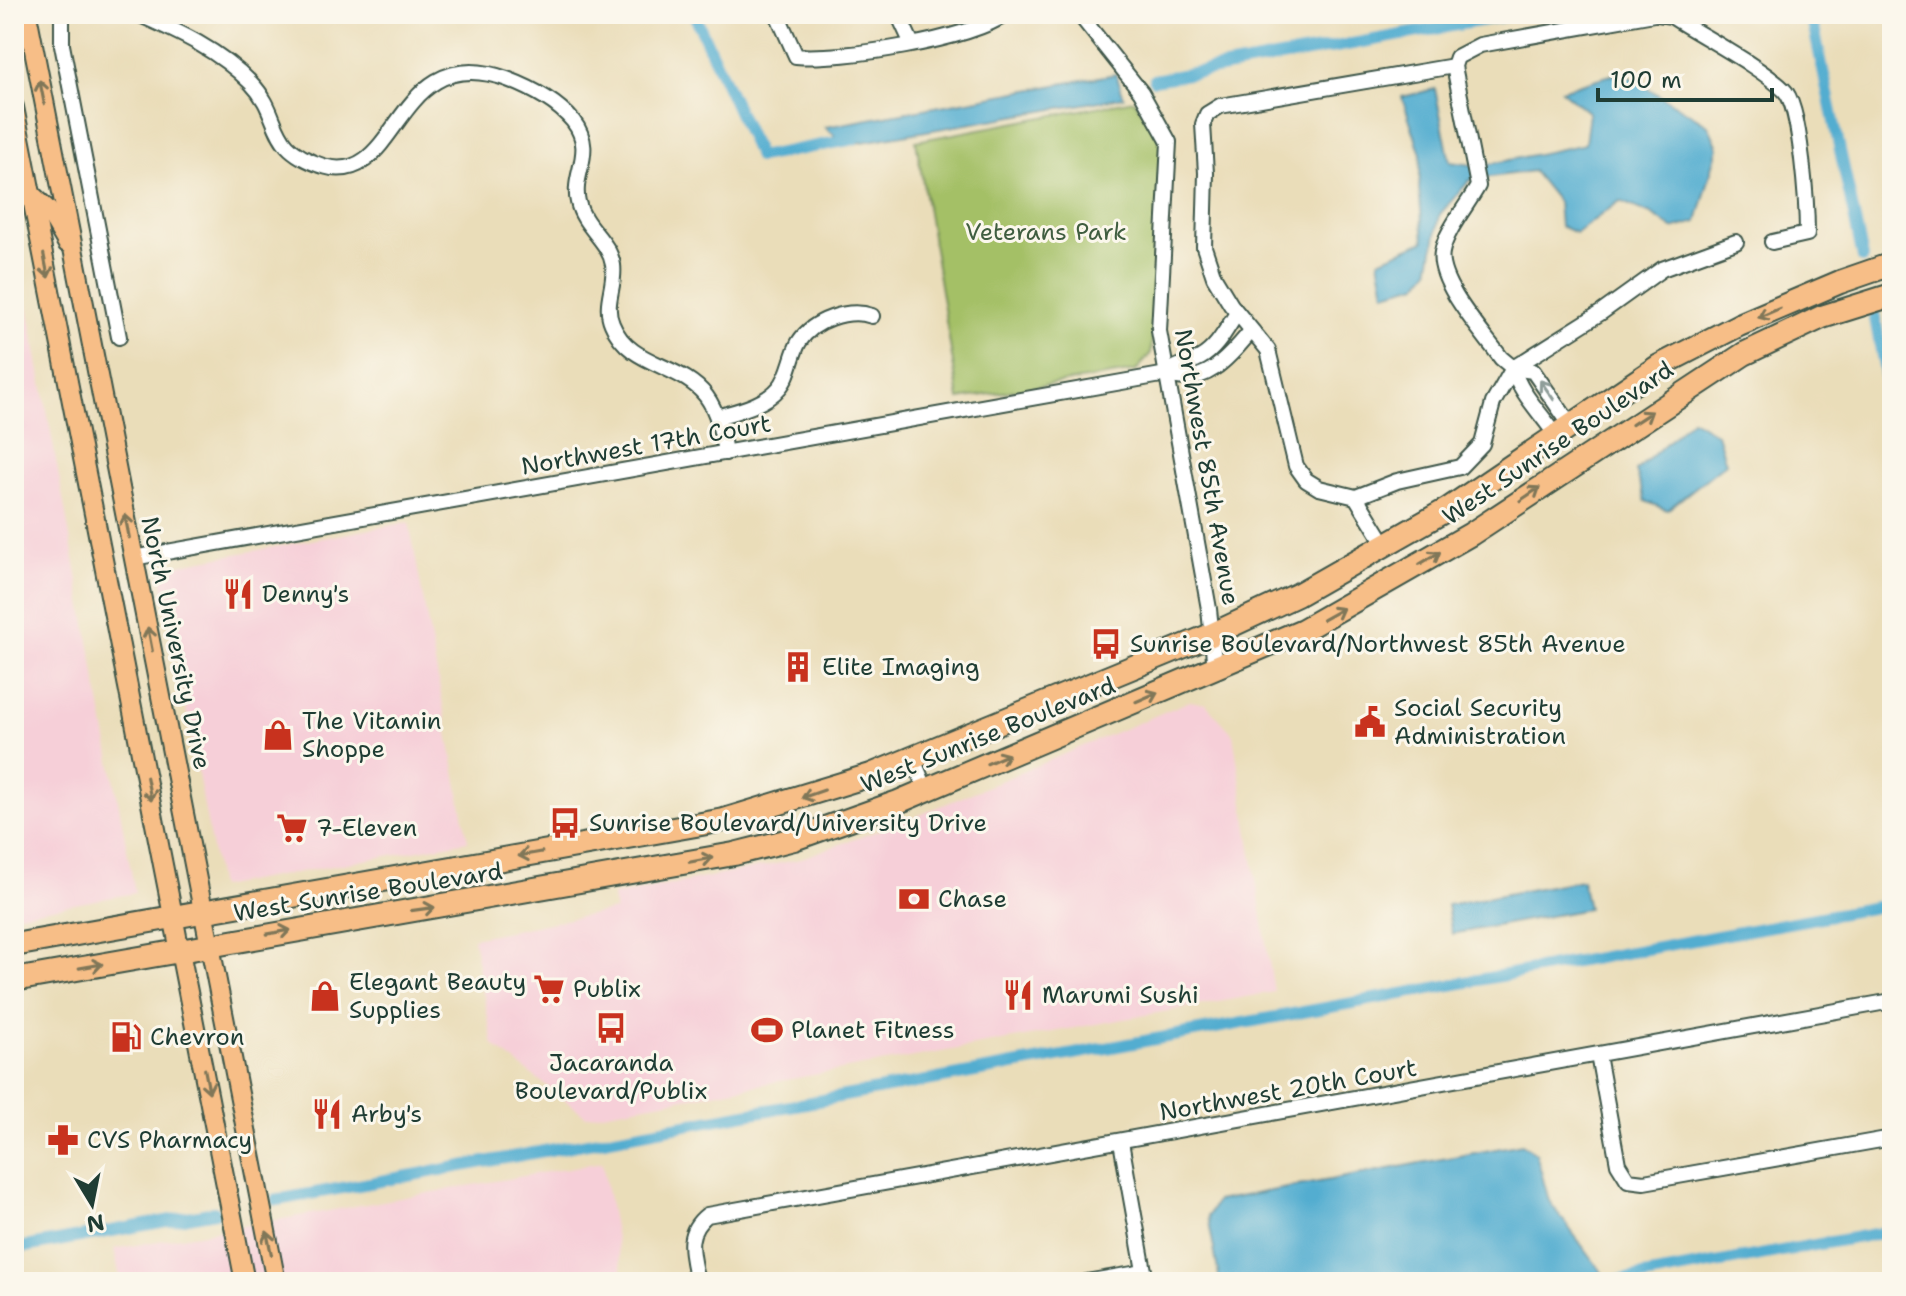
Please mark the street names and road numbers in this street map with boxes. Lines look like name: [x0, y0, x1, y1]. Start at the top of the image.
street label: Northwest 85th Avenue: [1167, 326, 1247, 608]
street label: West Sunrise Boulevard: [1436, 354, 1680, 532]
street label: Northwest 17th Court: [518, 407, 774, 483]
street label: North University Drive: [134, 514, 218, 772]
street label: West Sunrise Boulevard: [856, 669, 1120, 801]
street label: West Sunrise Boulevard: [231, 855, 505, 929]
street label: Northwest 20th Court: [1157, 1052, 1419, 1128]

